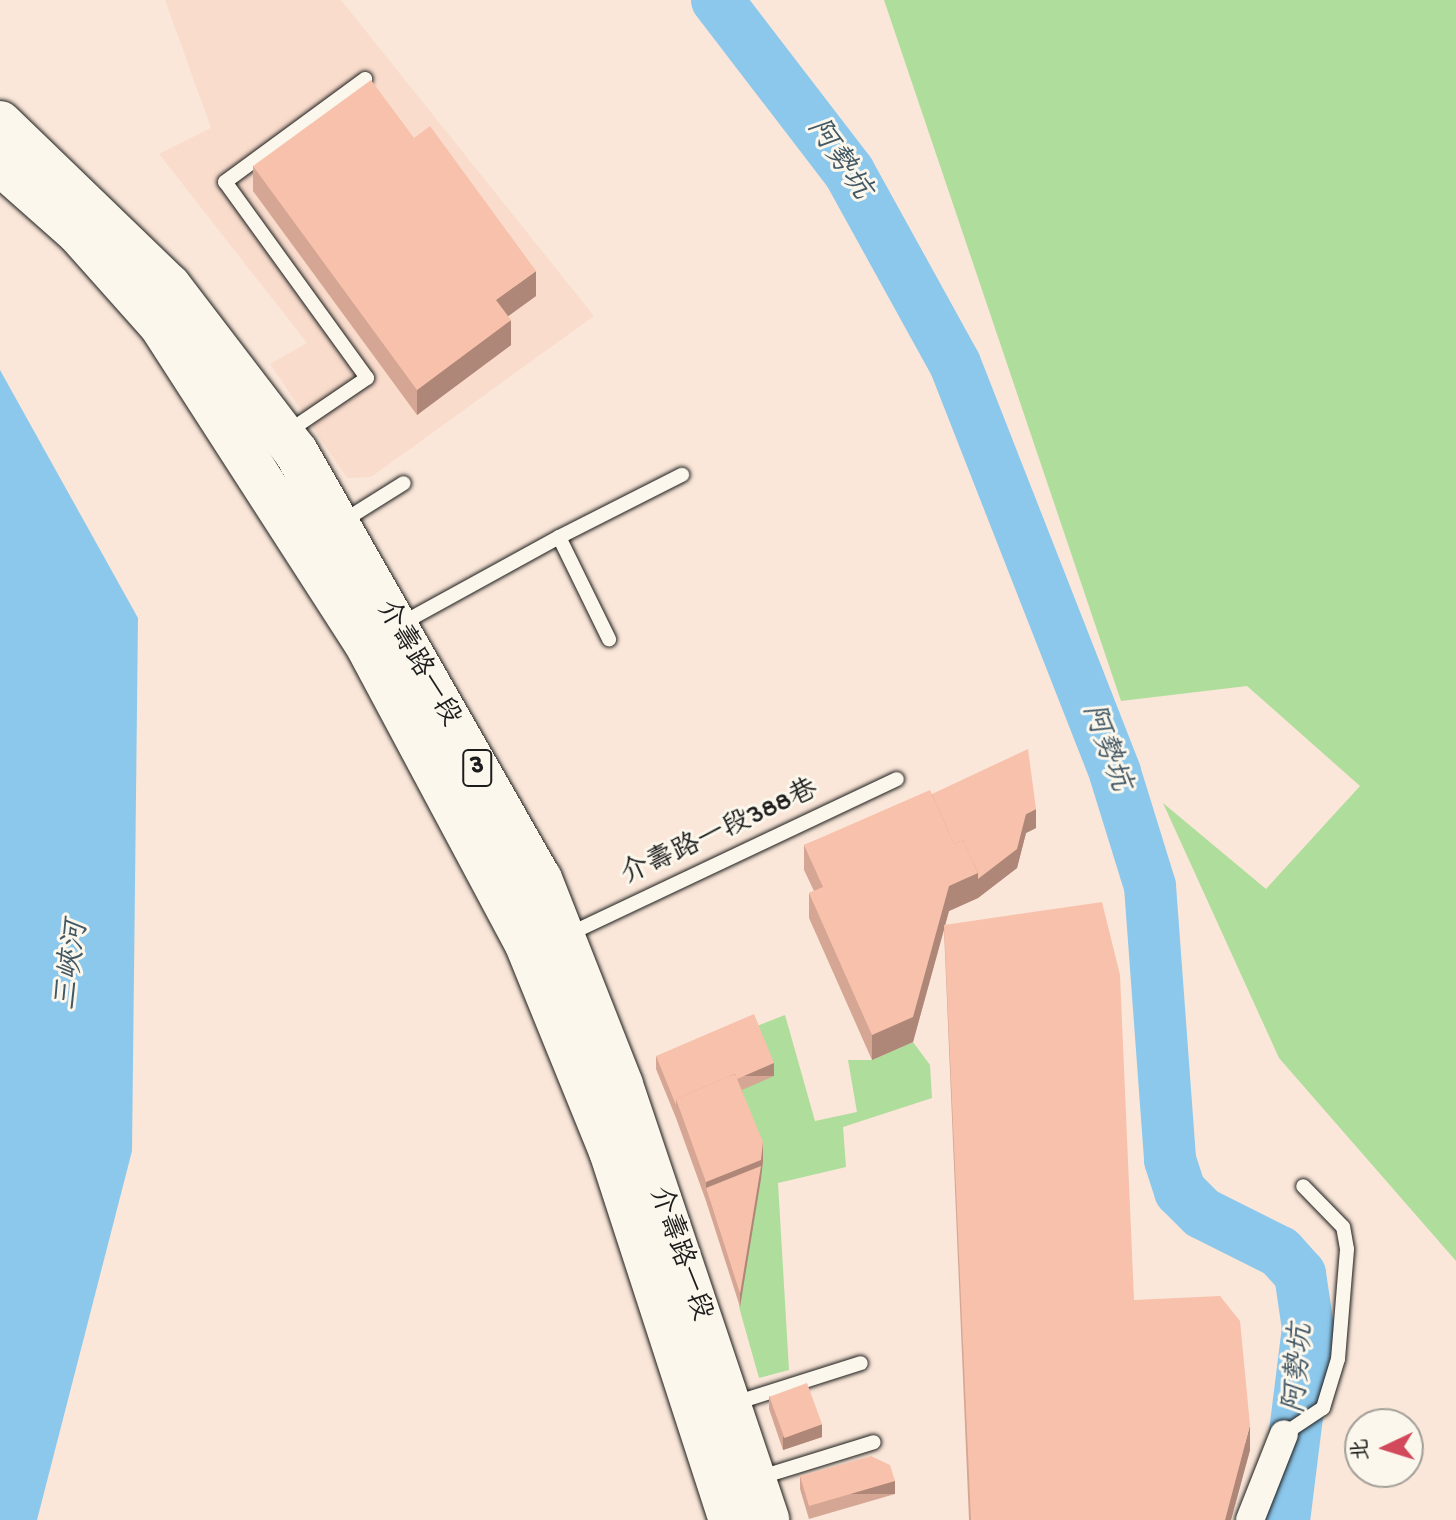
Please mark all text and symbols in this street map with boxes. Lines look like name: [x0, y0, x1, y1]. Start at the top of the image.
water label: 阿勢坑: [797, 113, 877, 207]
street label: 介壽路一段: [367, 595, 467, 733]
water label: 阿勢坑: [1072, 700, 1136, 796]
road number: 3: [461, 746, 493, 790]
street label: 介壽路一段388巷: [616, 774, 824, 894]
water label: 三峽河: [50, 919, 98, 1013]
street label: 介壽路一段: [640, 1182, 718, 1326]
water label: 阿勢坑: [1279, 1323, 1323, 1415]
north arrow: [1344, 1408, 1424, 1488]
text: 北: [1348, 1438, 1376, 1461]

